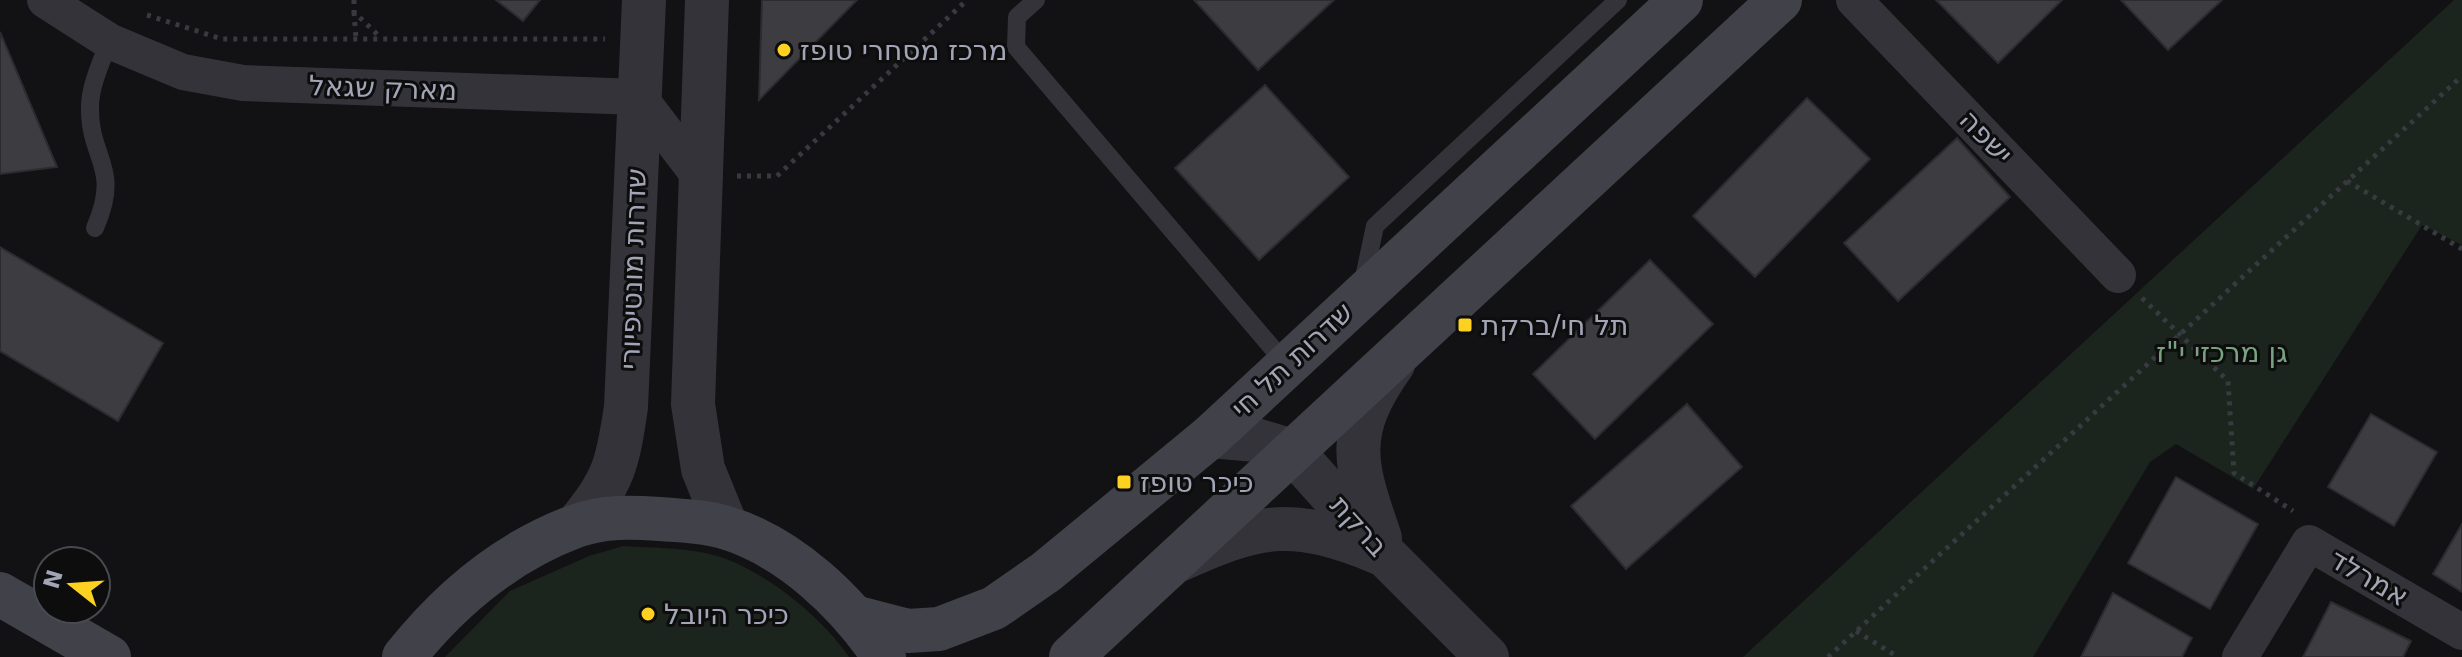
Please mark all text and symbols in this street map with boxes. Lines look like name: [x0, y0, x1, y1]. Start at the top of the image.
place label: מרכז מסחרי טופז: [800, 34, 1008, 67]
marker: מרכז מסחרי טופז: [775, 41, 793, 59]
street label: מארק שגאל: [308, 69, 458, 107]
street label: ישפה: [1953, 103, 2019, 171]
street label: שדרות מונטיפיורי: [613, 168, 653, 370]
street label: שדרות תל חי: [1225, 296, 1359, 424]
place label: תל חי/ברקת: [1481, 309, 1628, 342]
marker: תל חי/ברקת: [1456, 316, 1474, 334]
park label: גן מרכזי י"ז: [2156, 336, 2288, 369]
place label: כיכר טופז: [1140, 466, 1254, 499]
marker: כיכר טופז: [1115, 473, 1133, 491]
street label: ברקת: [1323, 489, 1395, 563]
street label: אמרלד: [2324, 543, 2414, 613]
north arrow: [32, 545, 112, 625]
text: N: [39, 567, 68, 592]
place label: כיכר היובל: [664, 598, 789, 631]
marker: כיכר היובל: [639, 605, 657, 623]

